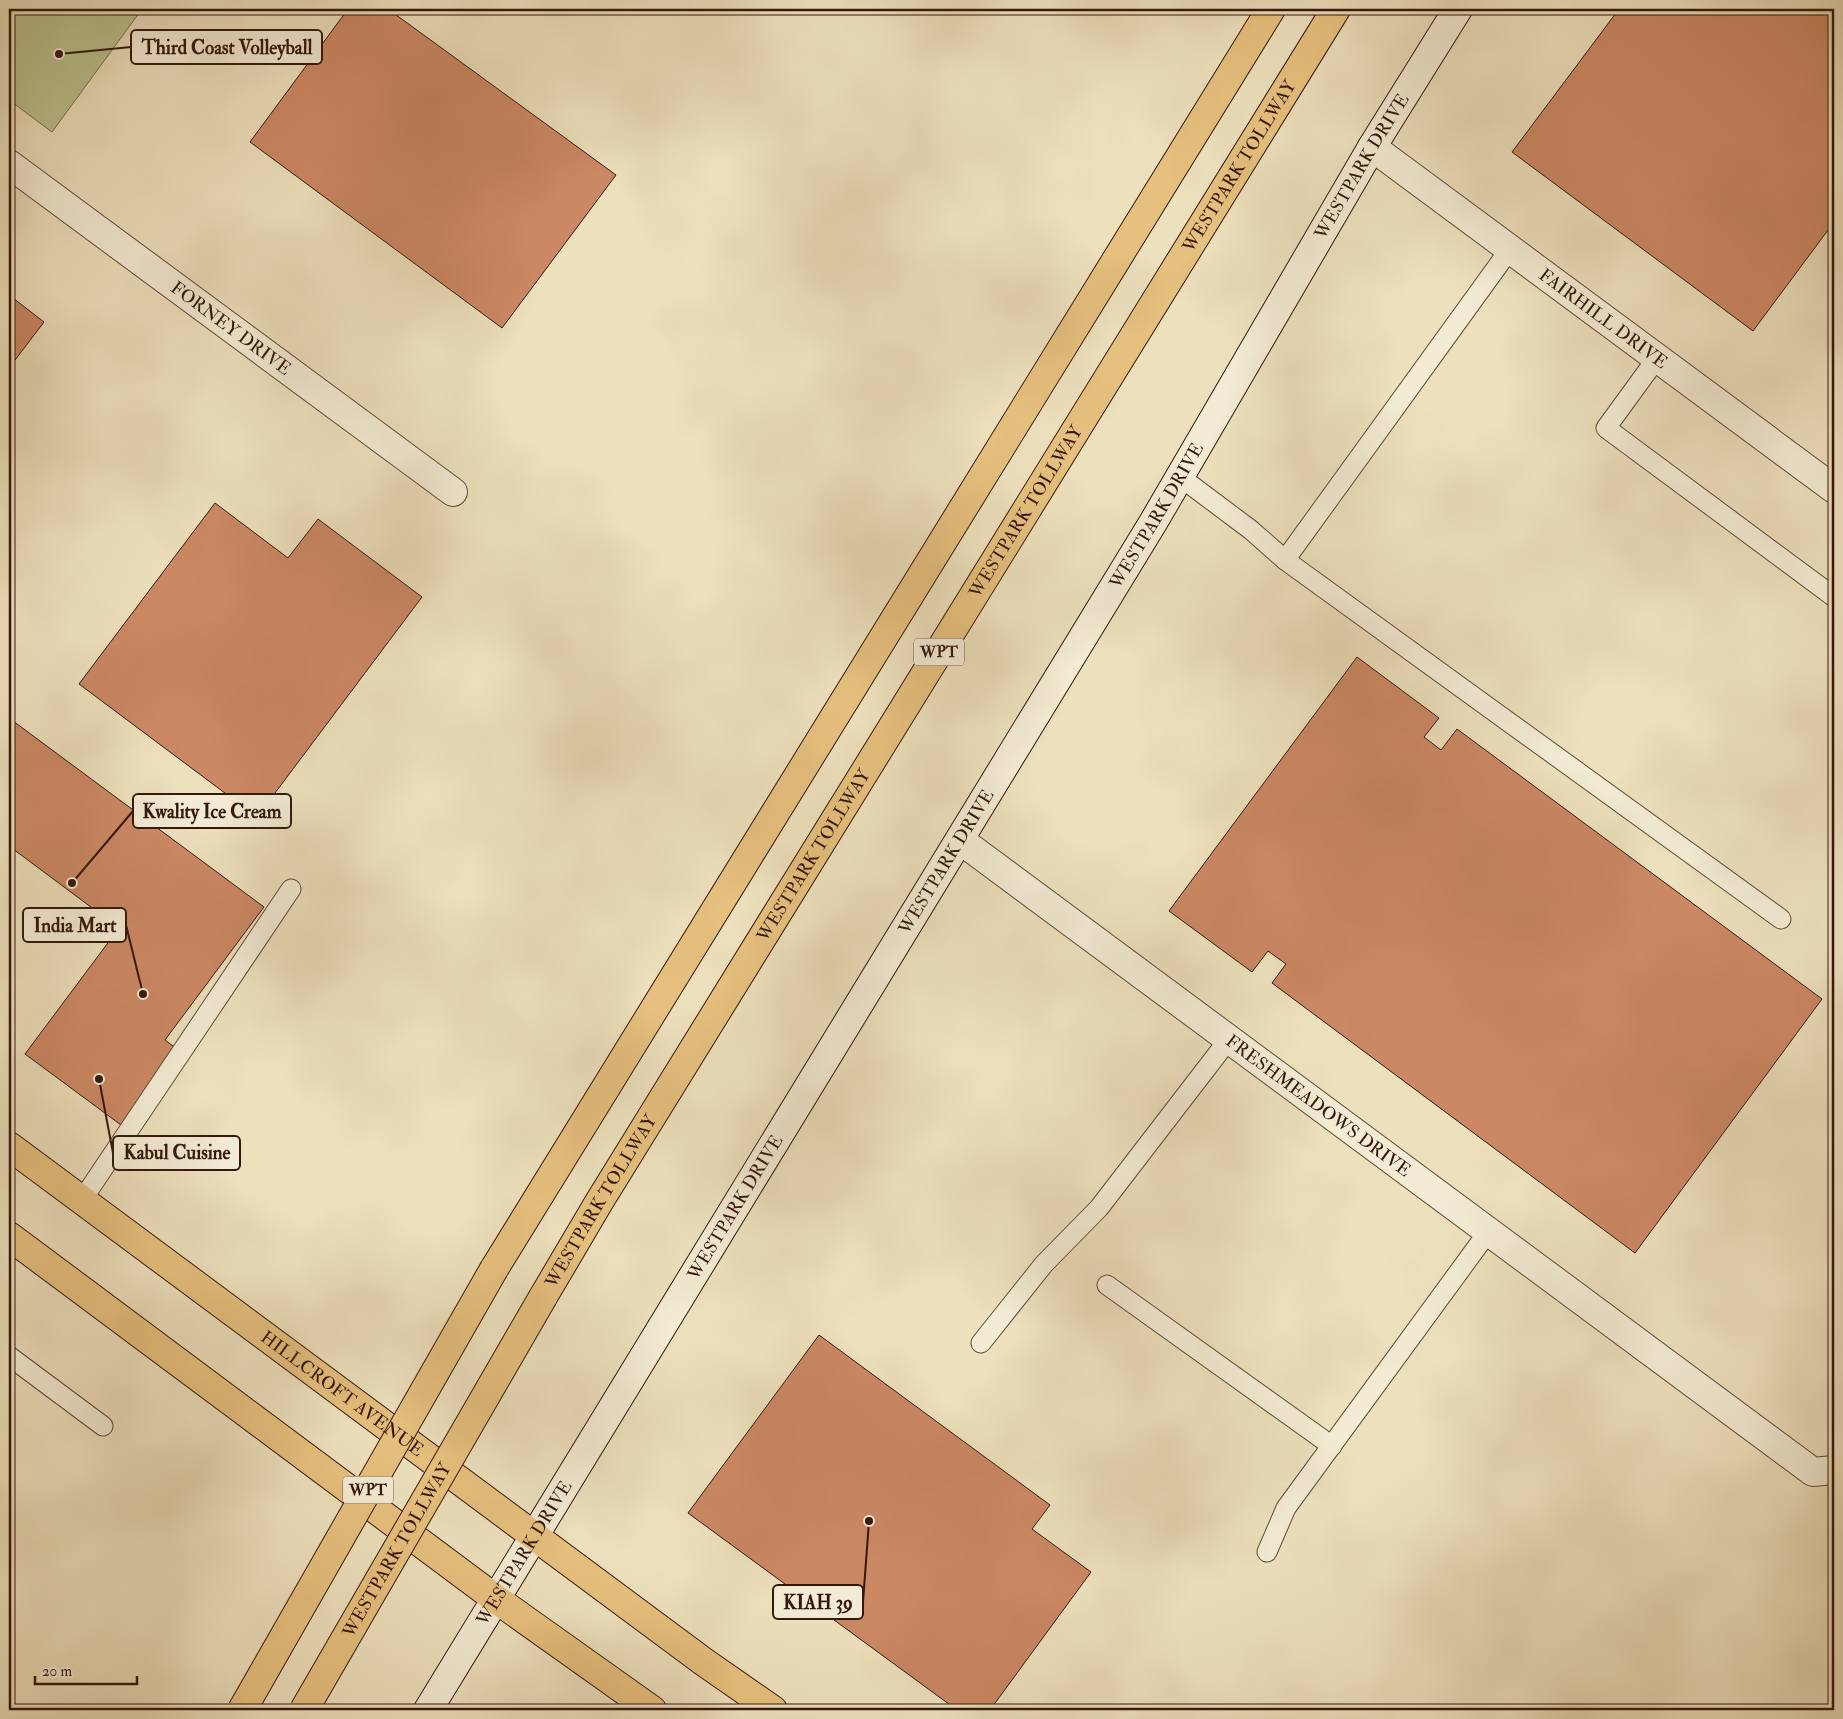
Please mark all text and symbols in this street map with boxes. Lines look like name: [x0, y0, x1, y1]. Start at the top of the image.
callout: Third Coast Volleyball: [131, 30, 322, 64]
text: Third Coast Volleyball: [141, 36, 313, 61]
street label: WESTPARK TOLLWAY: [1177, 75, 1301, 257]
street label: WESTPARK DRIVE: [1309, 89, 1414, 244]
street label: FAIRHILL DRIVE: [1535, 263, 1672, 374]
street label: FORNEY DRIVE: [166, 276, 296, 380]
street label: WESTPARK TOLLWAY: [963, 420, 1088, 603]
street label: WESTPARK DRIVE: [1104, 439, 1209, 594]
road number: WPT: [914, 638, 964, 666]
street label: WESTPARK TOLLWAY: [751, 764, 876, 946]
street label: WESTPARK DRIVE: [892, 785, 999, 939]
callout: Kwality Ice Cream: [133, 794, 291, 828]
text: Kwality Ice Cream: [143, 800, 282, 825]
callout: India Mart: [23, 908, 126, 942]
text: India Mart: [34, 914, 117, 938]
street label: FRESHMEADOWS DRIVE: [1221, 1029, 1416, 1182]
street label: WESTPARK TOLLWAY: [539, 1110, 662, 1293]
street label: WESTPARK DRIVE: [681, 1131, 788, 1285]
callout: Kabul Cuisine: [113, 1136, 240, 1170]
text: Kabul Cuisine: [124, 1141, 231, 1165]
street label: HILLCROFT AVENUE: [256, 1325, 428, 1461]
street label: WESTPARK TOLLWAY: [337, 1458, 457, 1642]
road number: WPT: [343, 1476, 393, 1504]
street label: WESTPARK DRIVE: [470, 1476, 577, 1631]
callout: KIAH 39: [773, 1585, 863, 1619]
text: KIAH 39: [783, 1591, 853, 1615]
scale bar: [35, 1654, 138, 1686]
text: 20 m: [42, 1662, 72, 1681]

